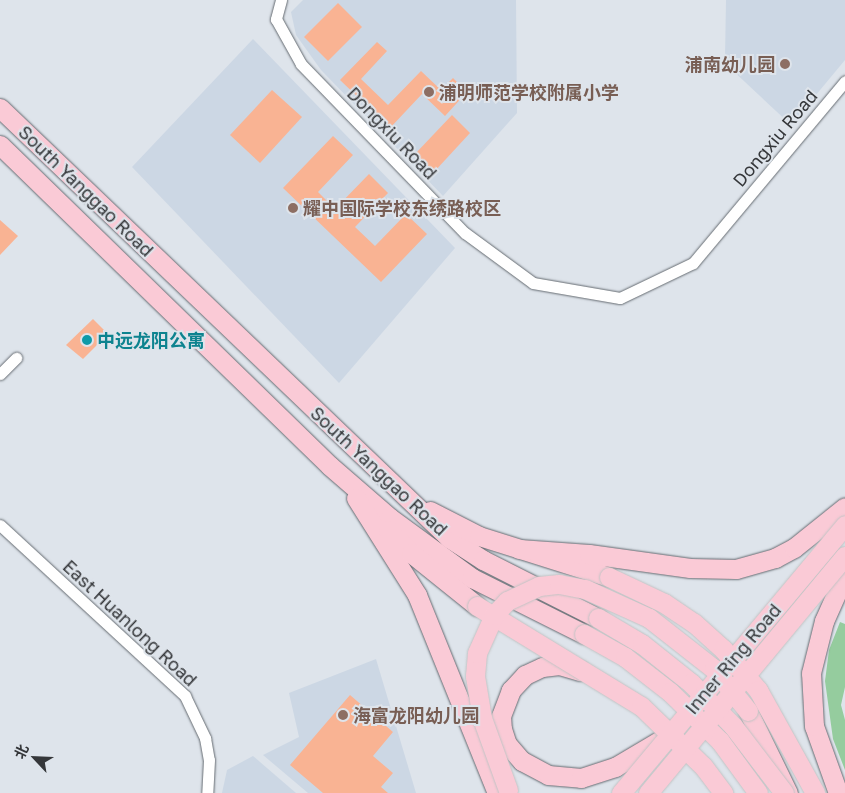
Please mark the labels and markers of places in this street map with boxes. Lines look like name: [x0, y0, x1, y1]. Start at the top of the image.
place label: 浦南幼儿园: [685, 53, 775, 75]
marker: 浦南幼儿园: [779, 58, 791, 70]
place label: 浦明师范学校附属小学: [439, 81, 619, 103]
marker: 浦明师范学校附属小学: [423, 86, 435, 98]
place label: 耀中国际学校东绣路校区: [303, 197, 501, 219]
marker: 耀中国际学校东绣路校区: [287, 202, 299, 214]
place label: 中远龙阳公寓: [97, 329, 205, 351]
marker: 中远龙阳公寓: [81, 334, 93, 346]
place label: 海富龙阳幼儿园: [353, 704, 479, 726]
marker: 海富龙阳幼儿园: [337, 709, 349, 721]

